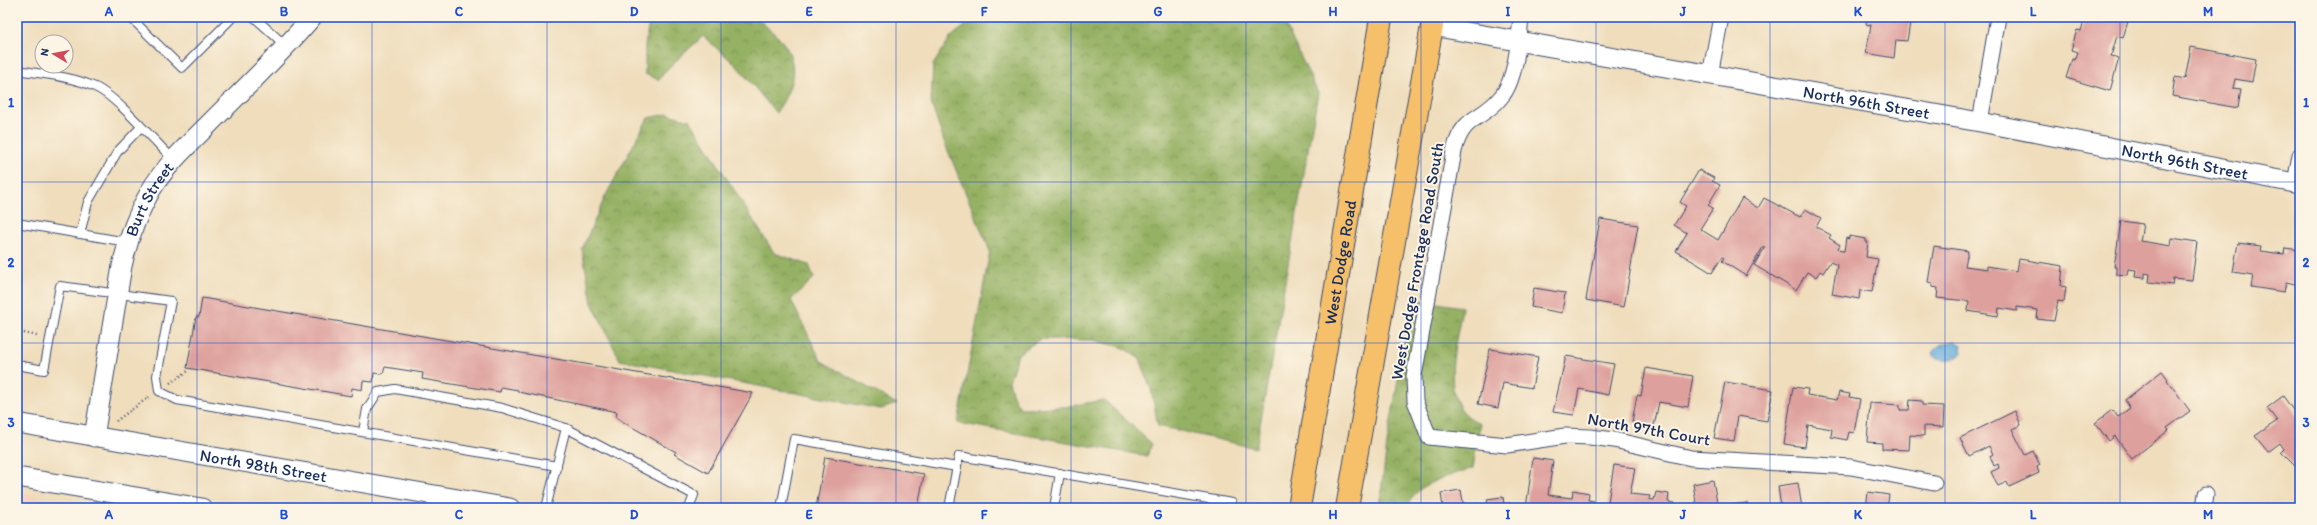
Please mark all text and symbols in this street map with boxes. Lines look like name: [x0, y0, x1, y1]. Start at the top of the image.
text: A: [104, 4, 114, 19]
text: B: [280, 4, 289, 19]
text: C: [455, 4, 464, 19]
text: D: [630, 4, 639, 19]
text: E: [805, 4, 813, 19]
text: F: [981, 4, 988, 19]
text: G: [1154, 4, 1163, 19]
text: H: [1329, 4, 1338, 19]
text: I: [1506, 4, 1511, 19]
text: J: [1679, 4, 1687, 19]
text: K: [1854, 4, 1863, 19]
text: L: [2030, 4, 2037, 19]
text: M: [2203, 4, 2213, 19]
north arrow: [34, 34, 74, 74]
text: N: [38, 48, 52, 57]
street label: North 96th Street: [1801, 81, 1932, 123]
text: 1: [8, 95, 14, 110]
text: 1: [2303, 95, 2309, 110]
street label: West Dodge Frontage Road South: [1386, 140, 1448, 381]
street label: North 96th Street: [2120, 140, 2250, 184]
street label: Burt Street: [121, 157, 178, 239]
street label: West Dodge Road: [1320, 199, 1360, 326]
text: 2: [8, 255, 15, 270]
text: 2: [2303, 255, 2310, 270]
street label: North 97th Court: [1586, 408, 1712, 450]
text: 3: [7, 415, 15, 430]
text: 3: [2302, 415, 2310, 430]
street label: North 98th Street: [198, 445, 329, 486]
text: A: [104, 507, 114, 522]
text: B: [280, 507, 289, 522]
text: C: [455, 507, 464, 522]
text: D: [630, 507, 639, 522]
text: E: [805, 507, 813, 522]
text: F: [981, 507, 988, 522]
text: G: [1154, 507, 1163, 522]
text: H: [1329, 507, 1338, 522]
text: I: [1506, 507, 1511, 522]
text: J: [1679, 507, 1687, 522]
text: K: [1854, 507, 1863, 522]
text: L: [2030, 507, 2037, 522]
text: M: [2203, 507, 2213, 522]

